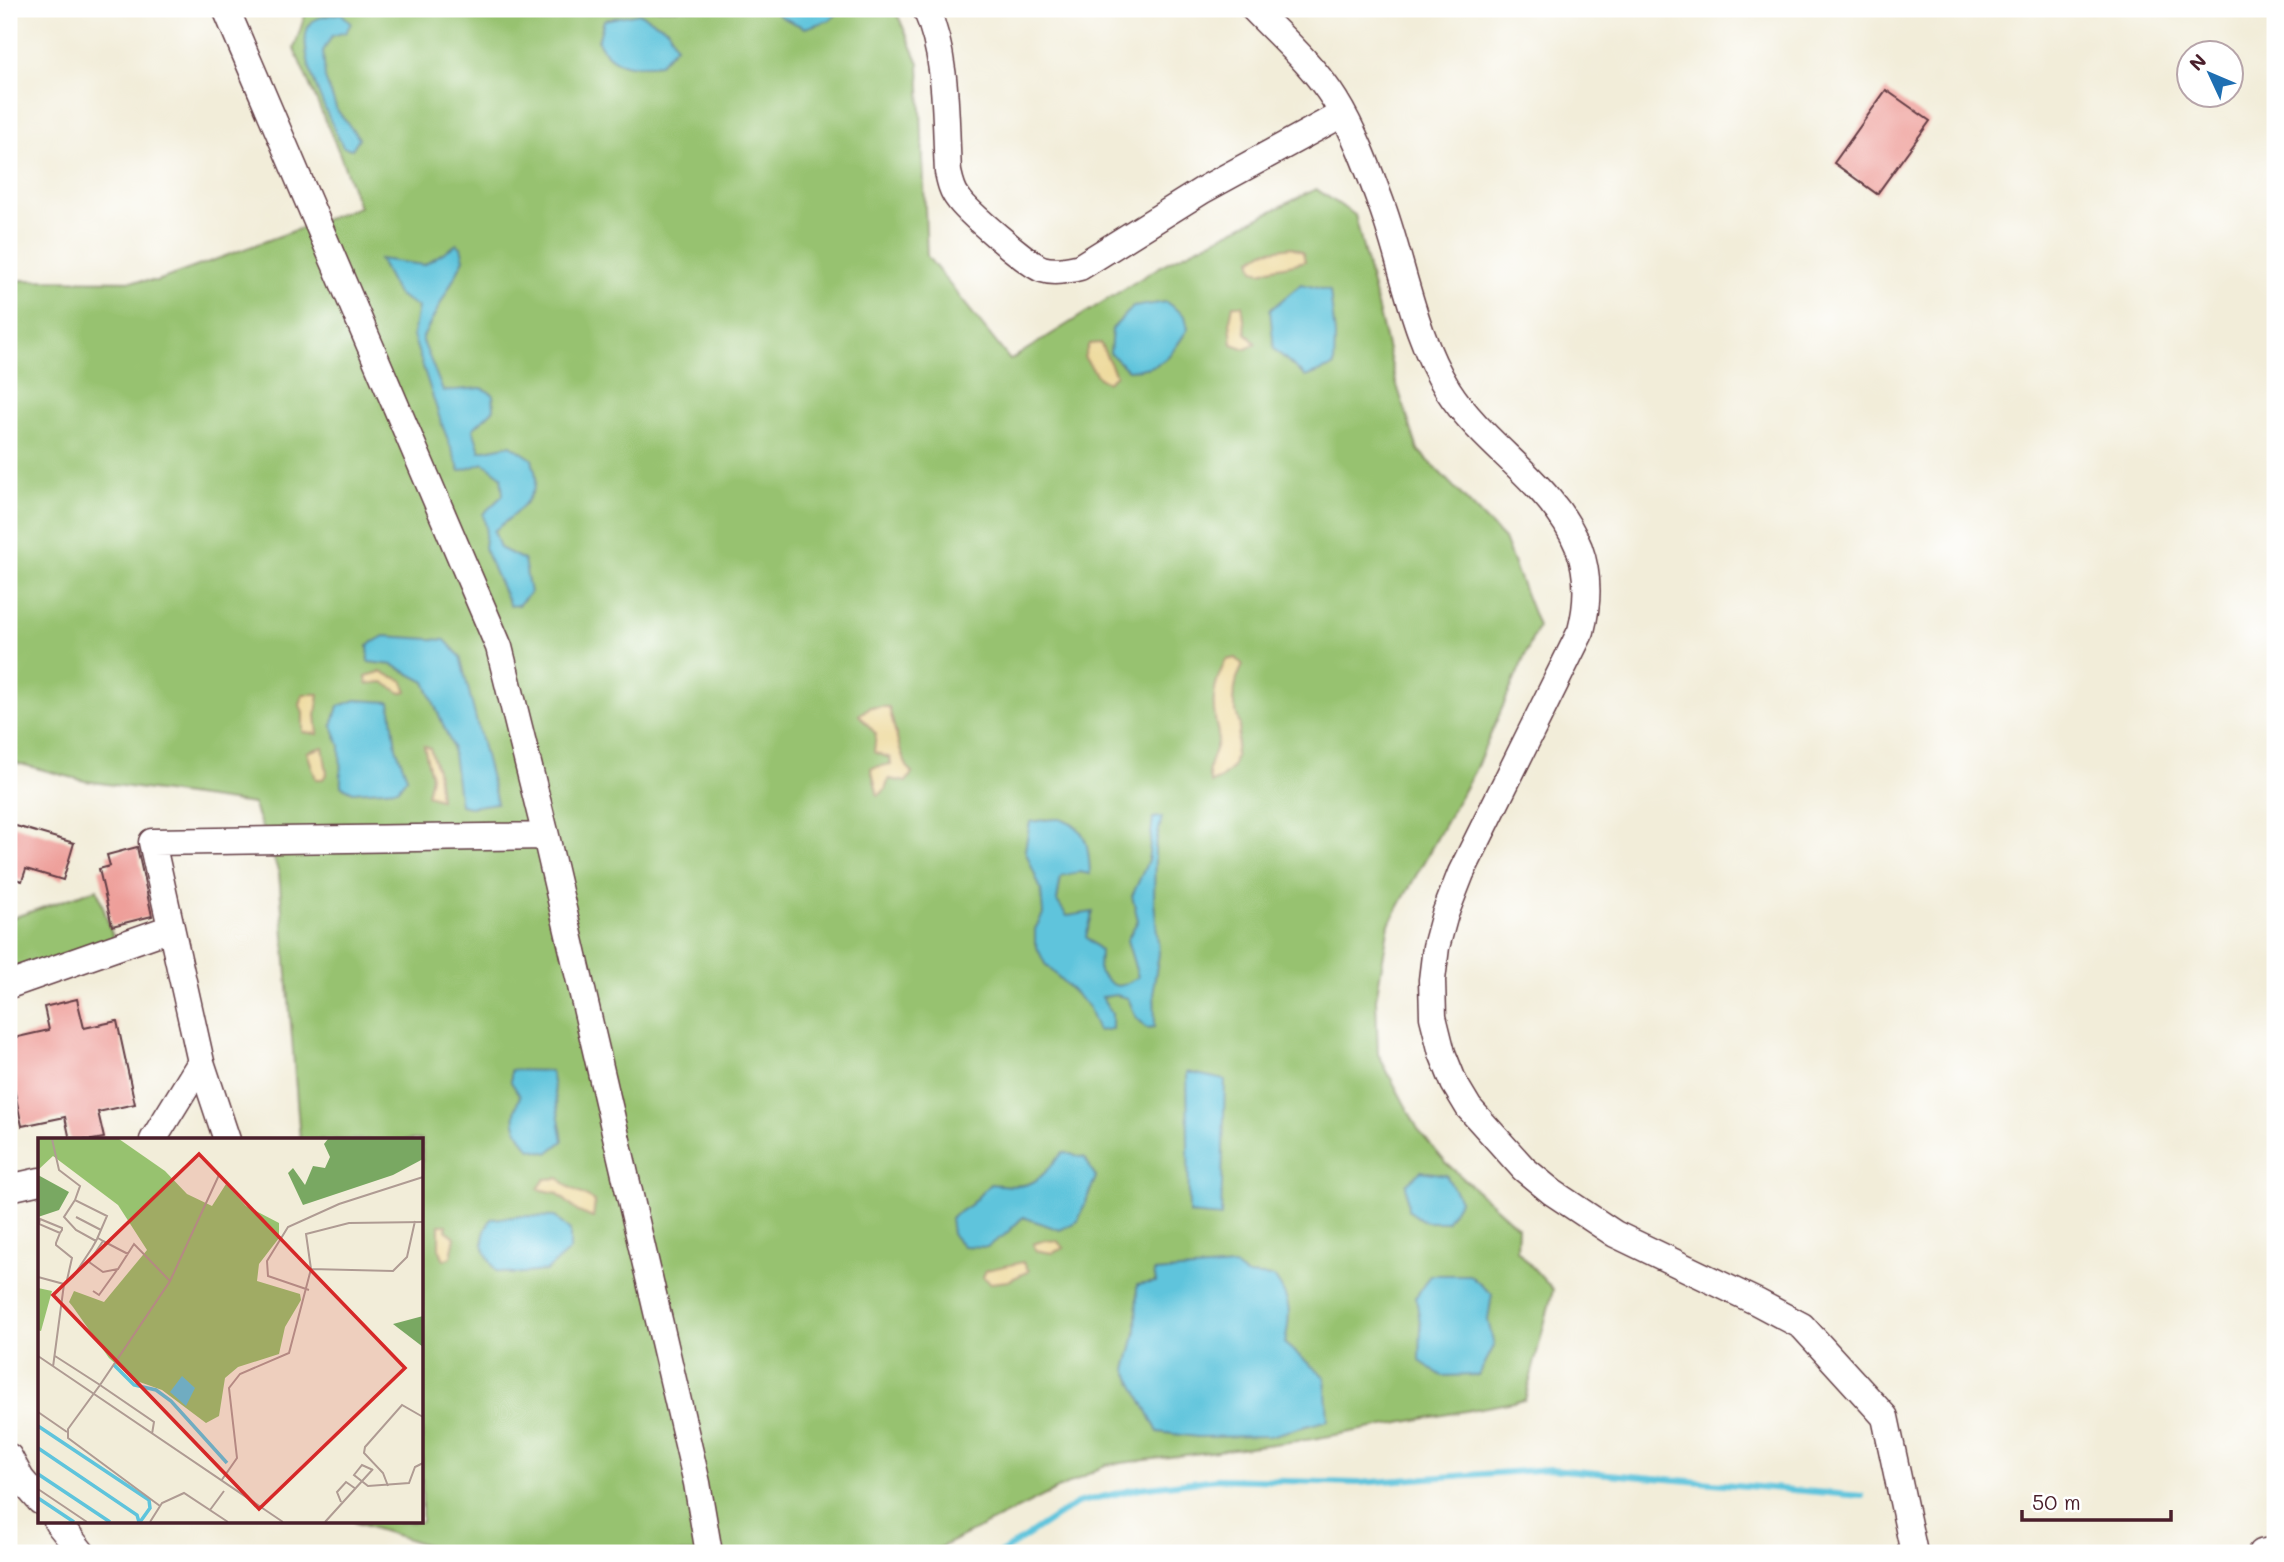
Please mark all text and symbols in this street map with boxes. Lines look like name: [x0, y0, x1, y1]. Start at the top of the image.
north arrow: [2176, 38, 2246, 108]
text: N: [2183, 48, 2211, 76]
inset map: [38, 1138, 424, 1524]
scale bar: [2022, 1478, 2170, 1522]
text: 50 m: [2032, 1488, 2081, 1515]

